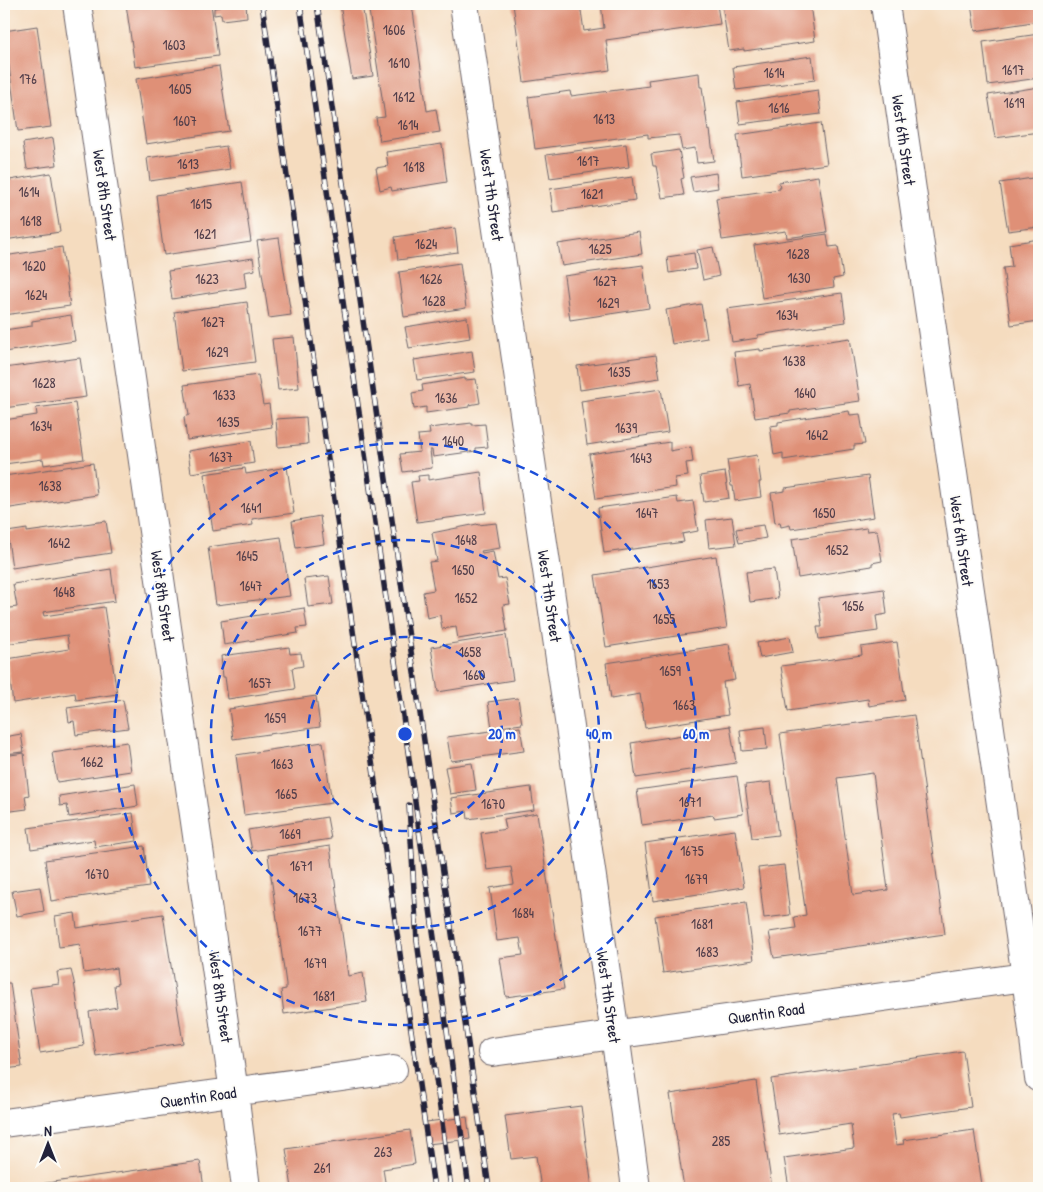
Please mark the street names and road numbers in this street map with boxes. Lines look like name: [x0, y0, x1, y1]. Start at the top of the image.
street label: West 6th Street: [887, 93, 921, 187]
street label: West 8th Street: [88, 148, 122, 242]
street label: West 7th Street: [475, 148, 509, 243]
street label: West 6th Street: [945, 494, 979, 588]
street label: West 8th Street: [146, 549, 180, 643]
street label: West 7th Street: [533, 549, 567, 644]
street label: West 8th Street: [204, 950, 238, 1044]
street label: West 7th Street: [592, 950, 626, 1045]
street label: Quentin Road: [726, 997, 806, 1029]
street label: Quentin Road: [158, 1081, 238, 1113]

